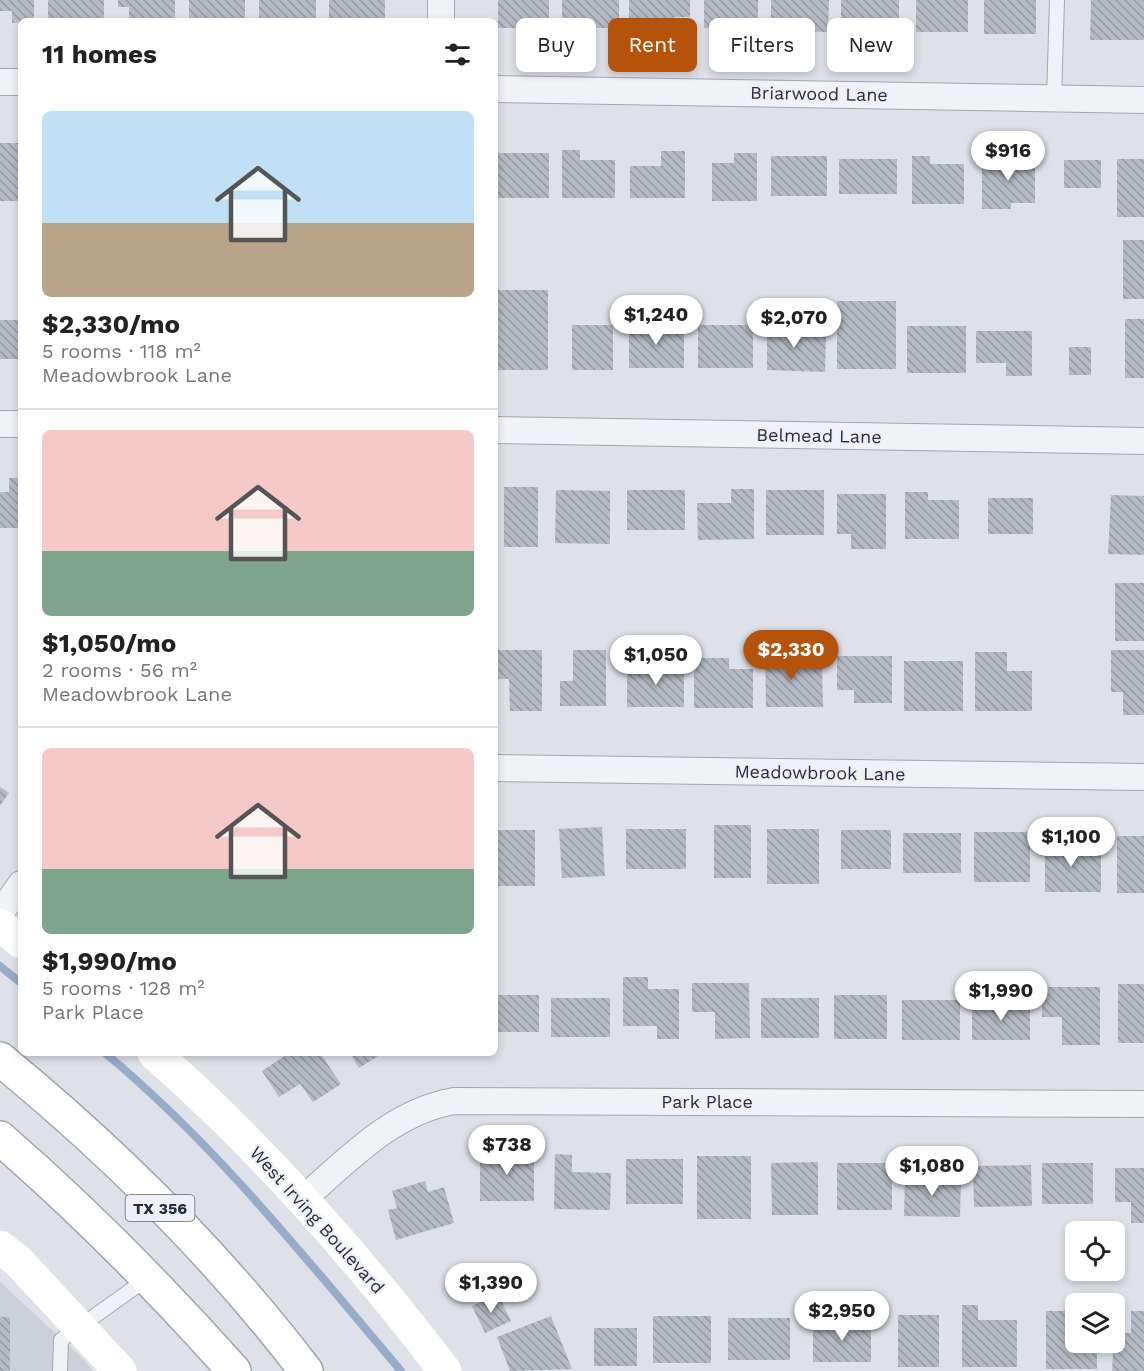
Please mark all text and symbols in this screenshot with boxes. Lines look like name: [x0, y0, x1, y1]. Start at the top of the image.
chip: Buy: [516, 18, 596, 72]
chip: Rent: [608, 18, 697, 72]
chip: Filters: [709, 18, 815, 72]
chip: New: [827, 18, 914, 72]
icon: filters: [441, 38, 474, 71]
text: 11 homes: [42, 39, 157, 69]
street label: Briarwood Lane: [750, 82, 888, 105]
pin: $916: [972, 131, 1044, 182]
text: $916: [985, 138, 1031, 162]
icon: home: [204, 150, 312, 258]
pin: $1,240: [607, 295, 705, 346]
pin: $2,070: [745, 298, 843, 349]
text: $1,240: [624, 302, 688, 326]
text: $2,070: [760, 305, 828, 329]
text: $2,330/mo: [42, 309, 180, 339]
text: 5 rooms · 118 m²: [42, 339, 201, 363]
text: Meadowbrook Lane: [42, 363, 232, 387]
street label: Belmead Lane: [756, 424, 882, 447]
icon: home: [204, 469, 312, 577]
text: $1,050/mo: [42, 628, 176, 658]
pin: $2,330: [742, 630, 840, 681]
pin: $1,050: [607, 635, 705, 686]
text: $2,330: [757, 637, 825, 661]
text: $1,050: [624, 642, 688, 666]
text: 2 rooms · 56 m²: [42, 658, 197, 682]
text: Meadowbrook Lane: [42, 682, 232, 706]
street label: Meadowbrook Lane: [734, 761, 906, 784]
icon: home: [204, 787, 312, 895]
pin: $1,100: [1022, 817, 1120, 868]
text: $1,100: [1041, 824, 1101, 848]
text: $1,990/mo: [42, 946, 177, 976]
pin: $1,990: [952, 971, 1050, 1022]
text: 5 rooms · 128 m²: [42, 976, 205, 1000]
text: $1,990: [969, 978, 1033, 1002]
text: Park Place: [42, 1000, 144, 1024]
street label: Park Place: [661, 1091, 753, 1112]
pin: $738: [471, 1125, 543, 1176]
text: $738: [482, 1132, 532, 1156]
street label: West Irving Boulevard: [246, 1142, 389, 1298]
pin: $1,080: [883, 1146, 981, 1197]
text: $1,080: [899, 1153, 965, 1177]
road number: TX 356: [126, 1195, 195, 1221]
map controls: [1065, 1221, 1125, 1353]
button: locate: [1065, 1221, 1125, 1281]
pin: $1,390: [442, 1263, 540, 1314]
text: $1,390: [459, 1270, 523, 1294]
pin: $2,950: [793, 1291, 891, 1342]
button: layers: [1065, 1293, 1125, 1353]
text: $2,950: [808, 1298, 876, 1322]

